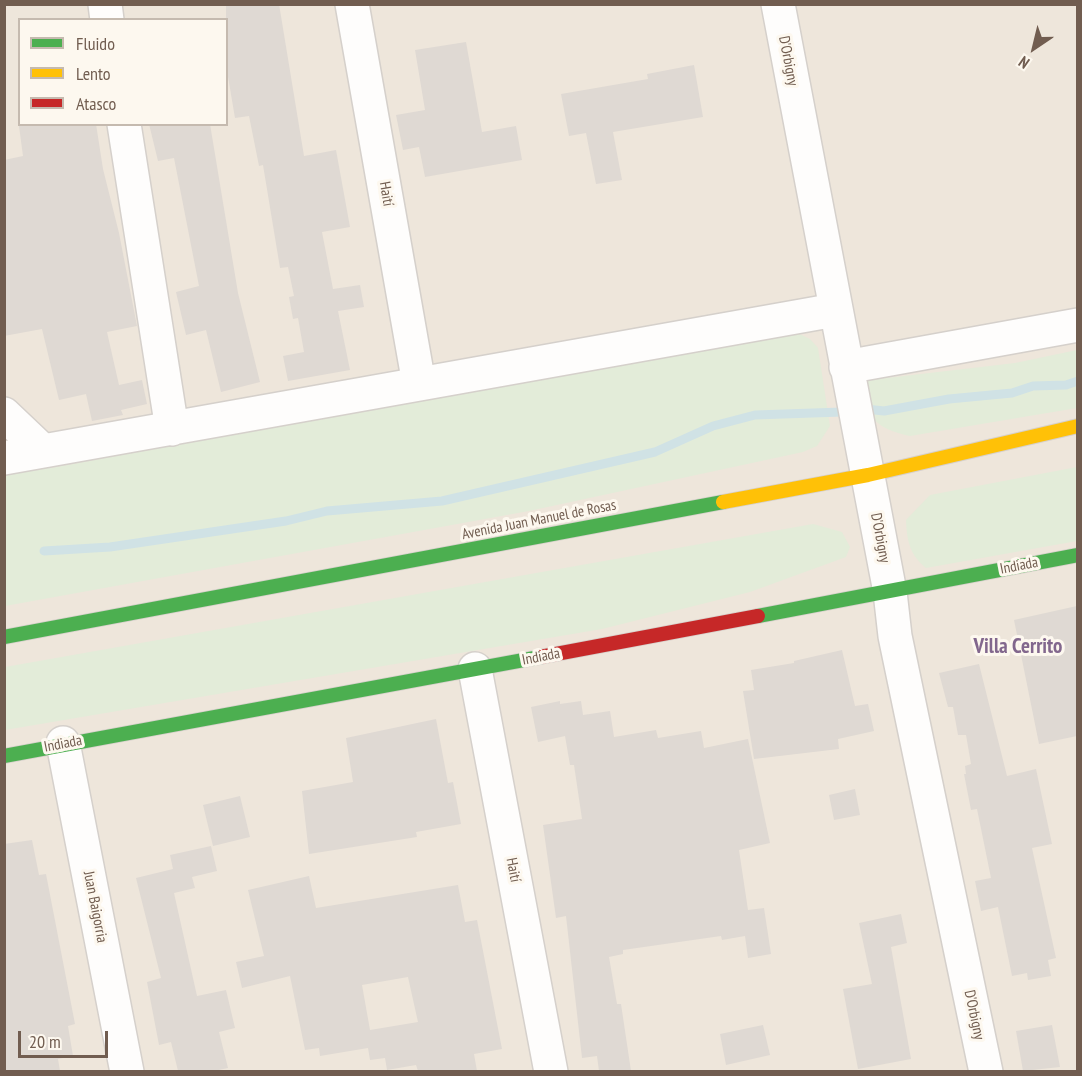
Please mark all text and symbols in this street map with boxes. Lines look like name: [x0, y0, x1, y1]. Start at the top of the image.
legend: [18, 18, 228, 126]
north arrow: [1004, 18, 1064, 78]
text: Fluido: [76, 32, 115, 55]
street label: D'Orbigny: [774, 35, 802, 87]
text: N: [1014, 52, 1033, 73]
text: Lento: [76, 62, 111, 85]
text: Atasco: [76, 92, 116, 115]
street label: Haití: [375, 180, 397, 208]
street label: Avenida Juan Manuel de Rosas: [460, 496, 618, 544]
street label: D'Orbigny: [866, 512, 894, 564]
street label: Indiada: [998, 554, 1040, 578]
district label: Villa Cerrito: [974, 634, 1062, 660]
street label: Indiada: [520, 645, 562, 669]
street label: Indiada: [42, 732, 84, 756]
street label: Haití: [502, 856, 524, 884]
street label: Juan Baigorria: [79, 870, 111, 944]
street label: D'Orbigny: [960, 988, 988, 1042]
scale bar: [21, 1019, 111, 1057]
text: 20 m: [29, 1030, 61, 1053]

